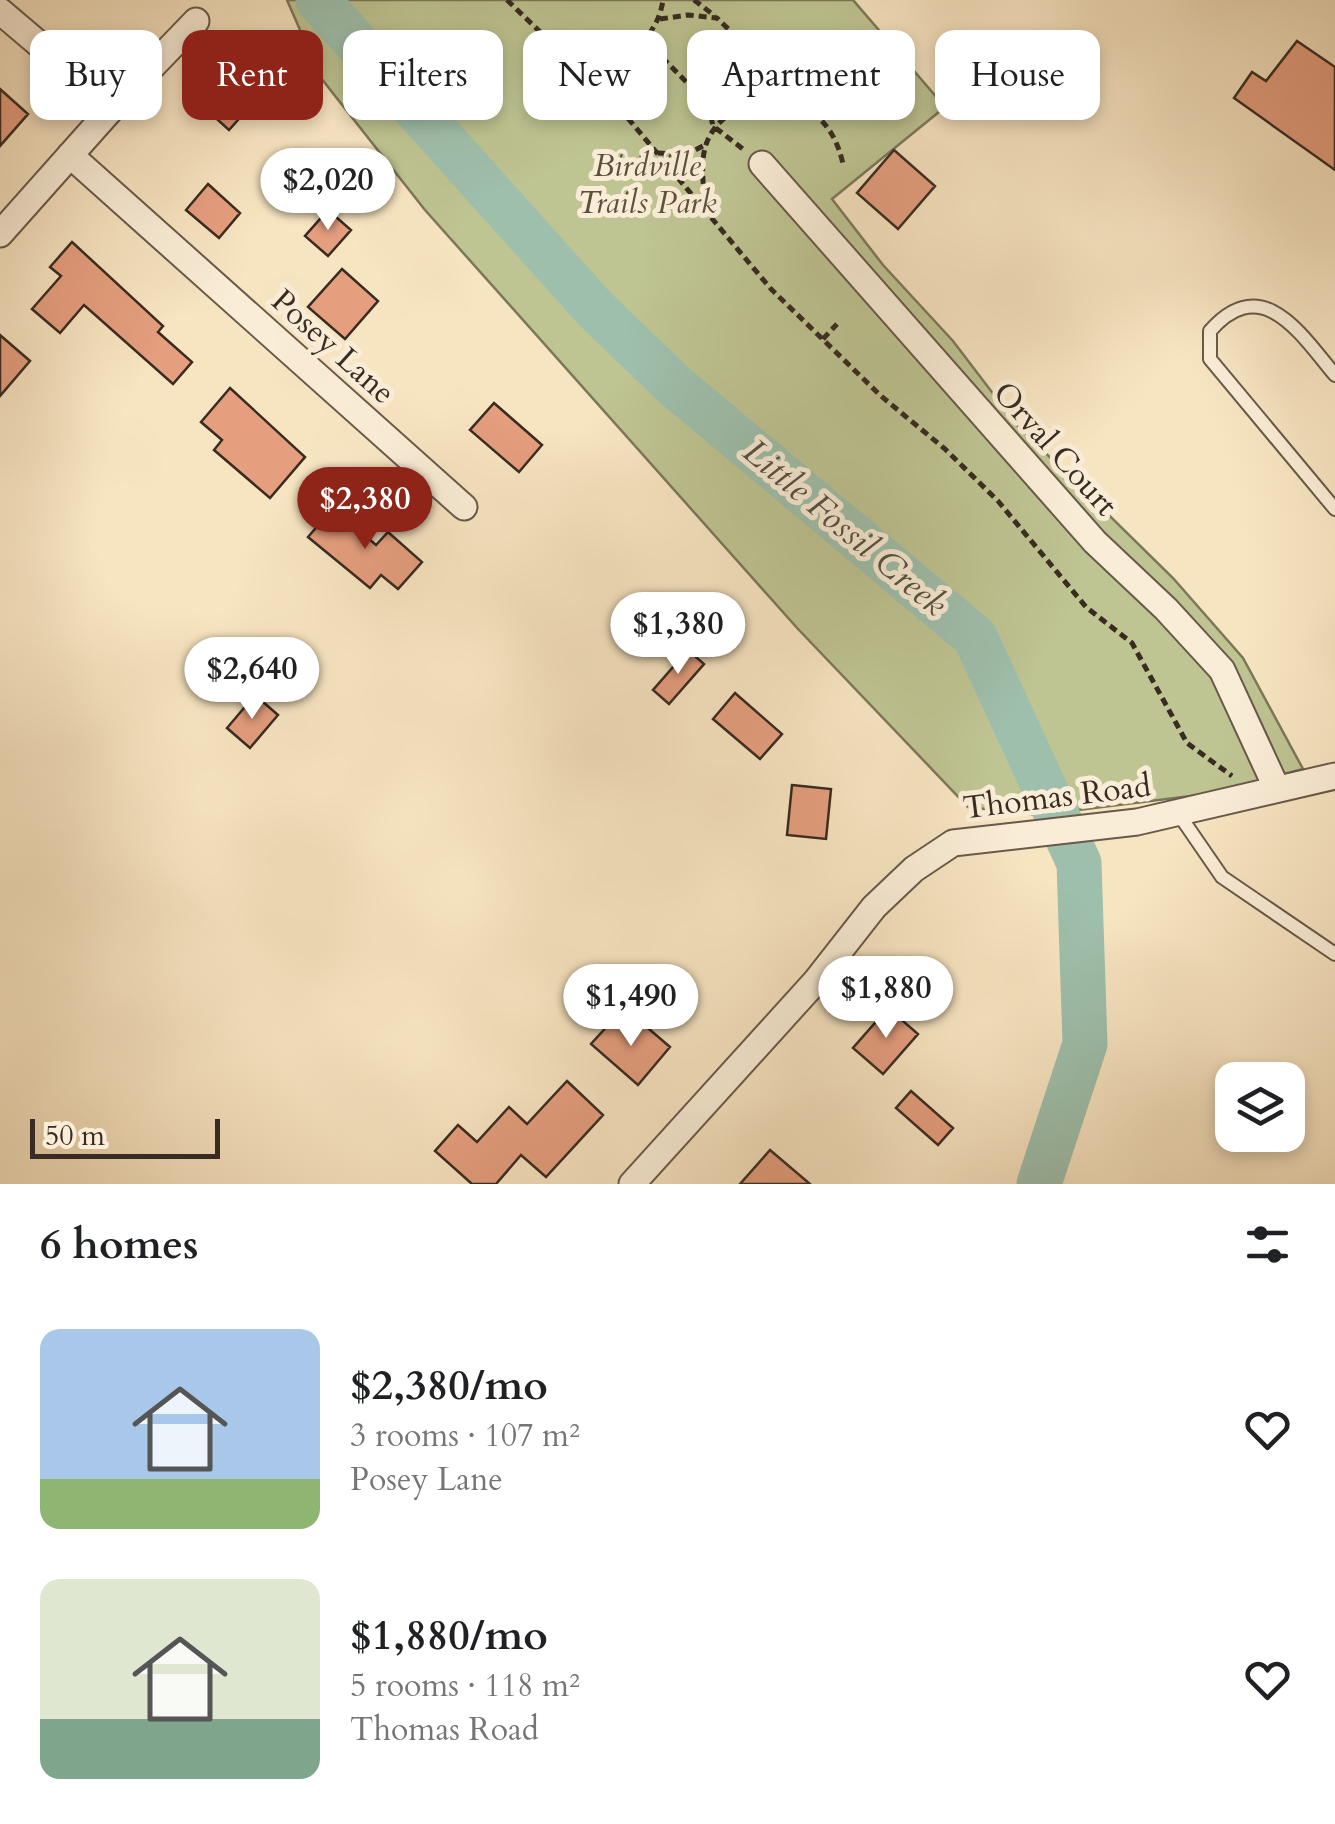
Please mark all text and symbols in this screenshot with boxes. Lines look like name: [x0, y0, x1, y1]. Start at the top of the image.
chip: Buy: [30, 30, 162, 120]
chip: Rent: [182, 30, 323, 120]
chip: Filters: [343, 30, 503, 120]
chip: New: [523, 30, 667, 120]
chip: Apartment: [687, 30, 915, 120]
chip: House: [935, 30, 1100, 120]
park label: Birdville Trails Park: [577, 144, 717, 225]
pin: $2,020: [247, 148, 409, 233]
text: $2,020: [282, 158, 374, 202]
street label: Posey Lane: [261, 280, 405, 414]
street label: Orval Court: [983, 372, 1127, 526]
water label: Little Fossil Creek: [733, 428, 958, 628]
pin: $2,380: [284, 467, 446, 552]
text: $2,380: [319, 477, 411, 521]
pin: $1,380: [597, 592, 759, 677]
text: $1,380: [632, 602, 724, 646]
pin: $2,640: [171, 637, 333, 722]
text: $2,640: [206, 647, 298, 691]
street label: Thomas Road: [961, 764, 1153, 830]
pin: $1,880: [805, 956, 967, 1041]
pin: $1,490: [550, 964, 712, 1049]
text: $1,880: [840, 966, 932, 1010]
text: $1,490: [585, 974, 677, 1018]
map controls: [1215, 1062, 1305, 1152]
button: layers: [1215, 1062, 1305, 1152]
scale bar: [30, 1114, 220, 1158]
text: 50 m: [45, 1117, 105, 1155]
text: 6 homes: [40, 1216, 198, 1273]
icon: filters: [1240, 1217, 1295, 1272]
text: $2,380/mo: [350, 1357, 548, 1414]
icon: home: [120, 1369, 240, 1489]
icon: heart: [1240, 1402, 1295, 1457]
text: 3 rooms · 107 m²: [350, 1414, 580, 1458]
text: Posey Lane: [350, 1458, 503, 1502]
text: $1,880/mo: [350, 1607, 548, 1664]
icon: home: [120, 1619, 240, 1739]
icon: heart: [1240, 1652, 1295, 1707]
text: 5 rooms · 118 m²: [350, 1664, 580, 1708]
text: Thomas Road: [350, 1708, 539, 1752]

